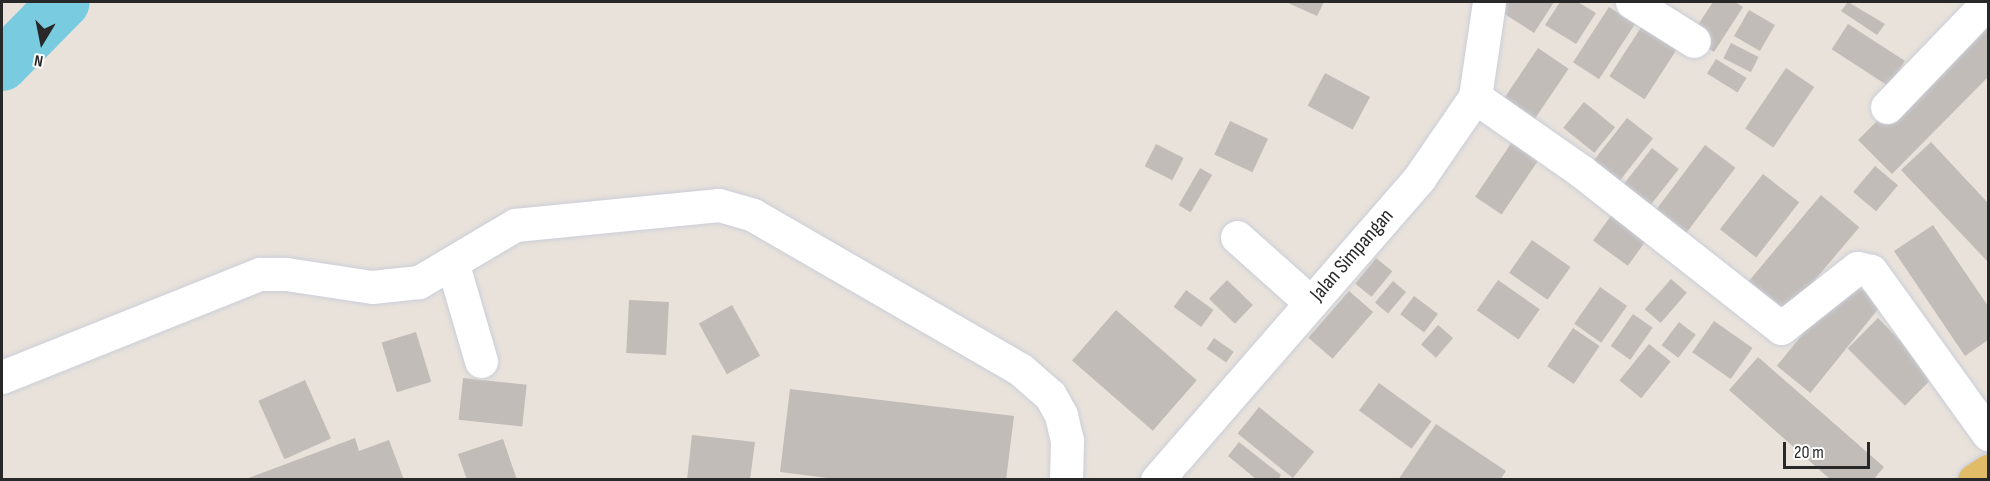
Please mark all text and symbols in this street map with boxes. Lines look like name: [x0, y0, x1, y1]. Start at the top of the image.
north arrow: [12, 12, 72, 72]
text: N: [33, 50, 45, 70]
street label: Jalan Simpangan: [1305, 204, 1399, 306]
scale bar: [1786, 430, 1873, 468]
text: 20 m: [1794, 442, 1824, 463]

